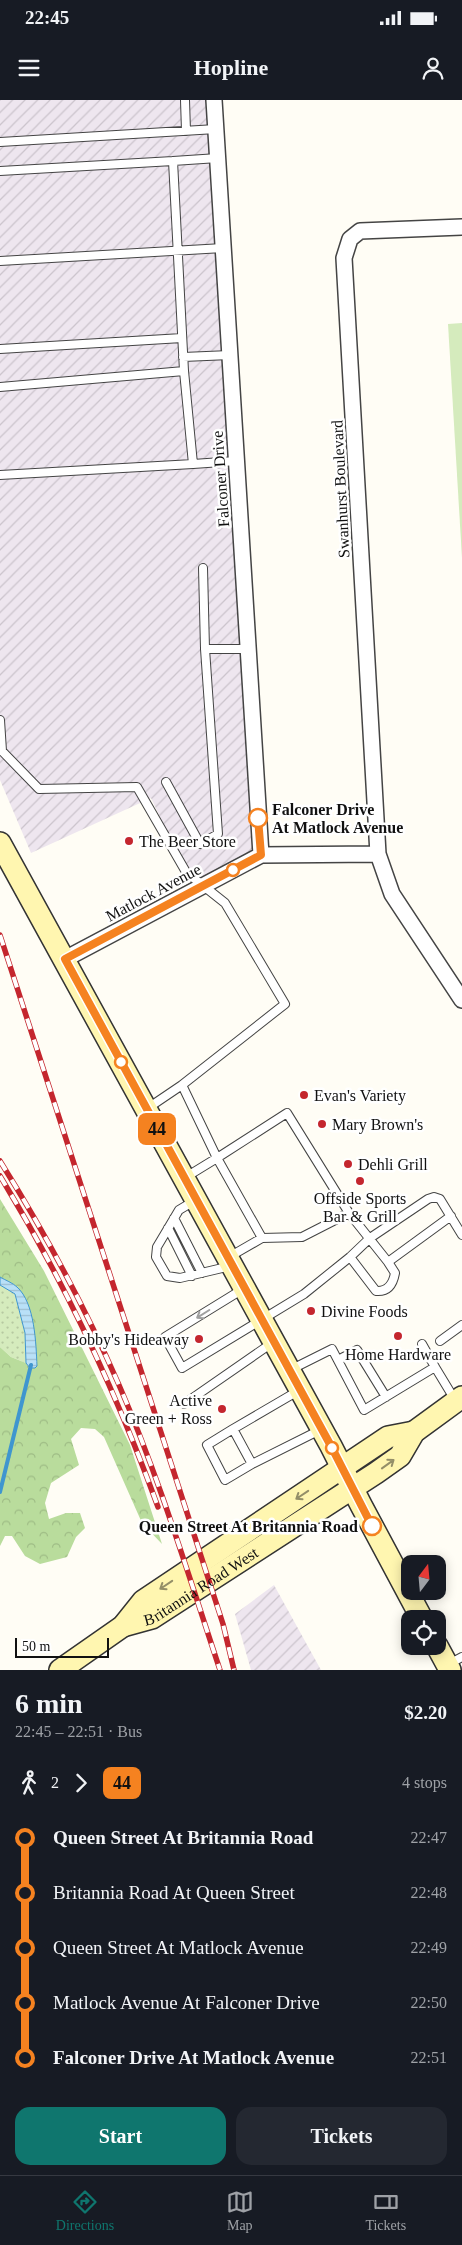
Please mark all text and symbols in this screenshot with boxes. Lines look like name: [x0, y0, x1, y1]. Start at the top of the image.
text: 22:45: [25, 7, 69, 28]
icon: menu: [15, 54, 43, 82]
icon: person: [419, 54, 447, 82]
text: Hopline: [194, 55, 268, 80]
street label: Swanhurst Boulevard: [328, 420, 353, 558]
street label: Falconer Drive: [209, 430, 232, 528]
place label: Falconer Drive At Matlock Avenue: [272, 801, 403, 836]
marker: Falconer Drive At Matlock Avenue: [248, 808, 268, 828]
place label: The Beer Store: [139, 833, 236, 850]
marker: The Beer Store: [123, 835, 135, 847]
street label: Matlock Avenue: [103, 860, 204, 925]
unlabelled marker: [226, 863, 240, 877]
unlabelled marker: [114, 1055, 128, 1069]
place label: Evan's Variety: [314, 1087, 406, 1105]
marker: Evan's Variety: [298, 1089, 310, 1101]
line badge: 44: [134, 1113, 180, 1145]
place label: Mary Brown's: [332, 1116, 423, 1134]
marker: Mary Brown's: [316, 1118, 328, 1130]
text: 44: [148, 1119, 166, 1139]
place label: Dehli Grill: [358, 1156, 428, 1173]
marker: Dehli Grill: [342, 1158, 354, 1170]
marker: Offside Sports Bar & Grill: [354, 1175, 366, 1187]
place label: Offside Sports Bar & Grill: [314, 1190, 406, 1225]
place label: Divine Foods: [321, 1303, 408, 1320]
marker: Divine Foods: [305, 1305, 317, 1317]
one-way arrow: [196, 1309, 210, 1319]
marker: Home Hardware: [392, 1330, 404, 1342]
place label: Bobby's Hideaway: [68, 1331, 189, 1349]
marker: Bobby's Hideaway: [193, 1333, 205, 1345]
place label: Home Hardware: [345, 1346, 451, 1363]
place label: Active Green + Ross: [125, 1392, 212, 1427]
marker: Active Green + Ross: [216, 1403, 228, 1415]
unlabelled marker: [325, 1441, 339, 1455]
one-way arrow: [380, 1459, 394, 1469]
one-way arrow: [295, 1491, 309, 1501]
marker: Queen Street At Britannia Road: [362, 1516, 382, 1536]
place label: Queen Street At Britannia Road: [139, 1518, 358, 1535]
street label: Britannia Road West: [142, 1543, 262, 1629]
north arrow: [401, 1555, 446, 1600]
map controls: [401, 1555, 446, 1655]
one-way arrow: [160, 1581, 174, 1591]
button: locate: [401, 1610, 446, 1655]
scale bar: [15, 1635, 109, 1658]
text: 50 m: [22, 1639, 50, 1654]
text: 6 min: [15, 1688, 83, 1719]
text: $2.20: [404, 1702, 447, 1723]
text: 22:45 – 22:51 · Bus: [15, 1723, 142, 1740]
icon: walk: [15, 1769, 43, 1797]
icon: forward: [67, 1769, 95, 1797]
text: 44: [113, 1773, 131, 1793]
text: 2: [51, 1774, 59, 1791]
text: 4 stops: [402, 1774, 447, 1791]
text: Queen Street At Britannia Road: [53, 1827, 313, 1848]
text: 22:47: [411, 1829, 447, 1846]
text: Britannia Road At Queen Street: [53, 1882, 295, 1903]
text: 22:48: [411, 1884, 447, 1901]
text: Queen Street At Matlock Avenue: [53, 1937, 304, 1958]
text: 22:49: [411, 1939, 447, 1956]
text: Matlock Avenue At Falconer Drive: [53, 1992, 320, 2013]
text: 22:50: [411, 1994, 447, 2011]
text: Falconer Drive At Matlock Avenue: [53, 2047, 334, 2068]
text: 22:51: [411, 2049, 447, 2066]
button: Start: [15, 2107, 226, 2165]
button: Tickets: [236, 2107, 447, 2165]
tab: Directions: [56, 2188, 114, 2234]
tab: Map: [226, 2188, 254, 2234]
tab: Tickets: [365, 2188, 406, 2234]

